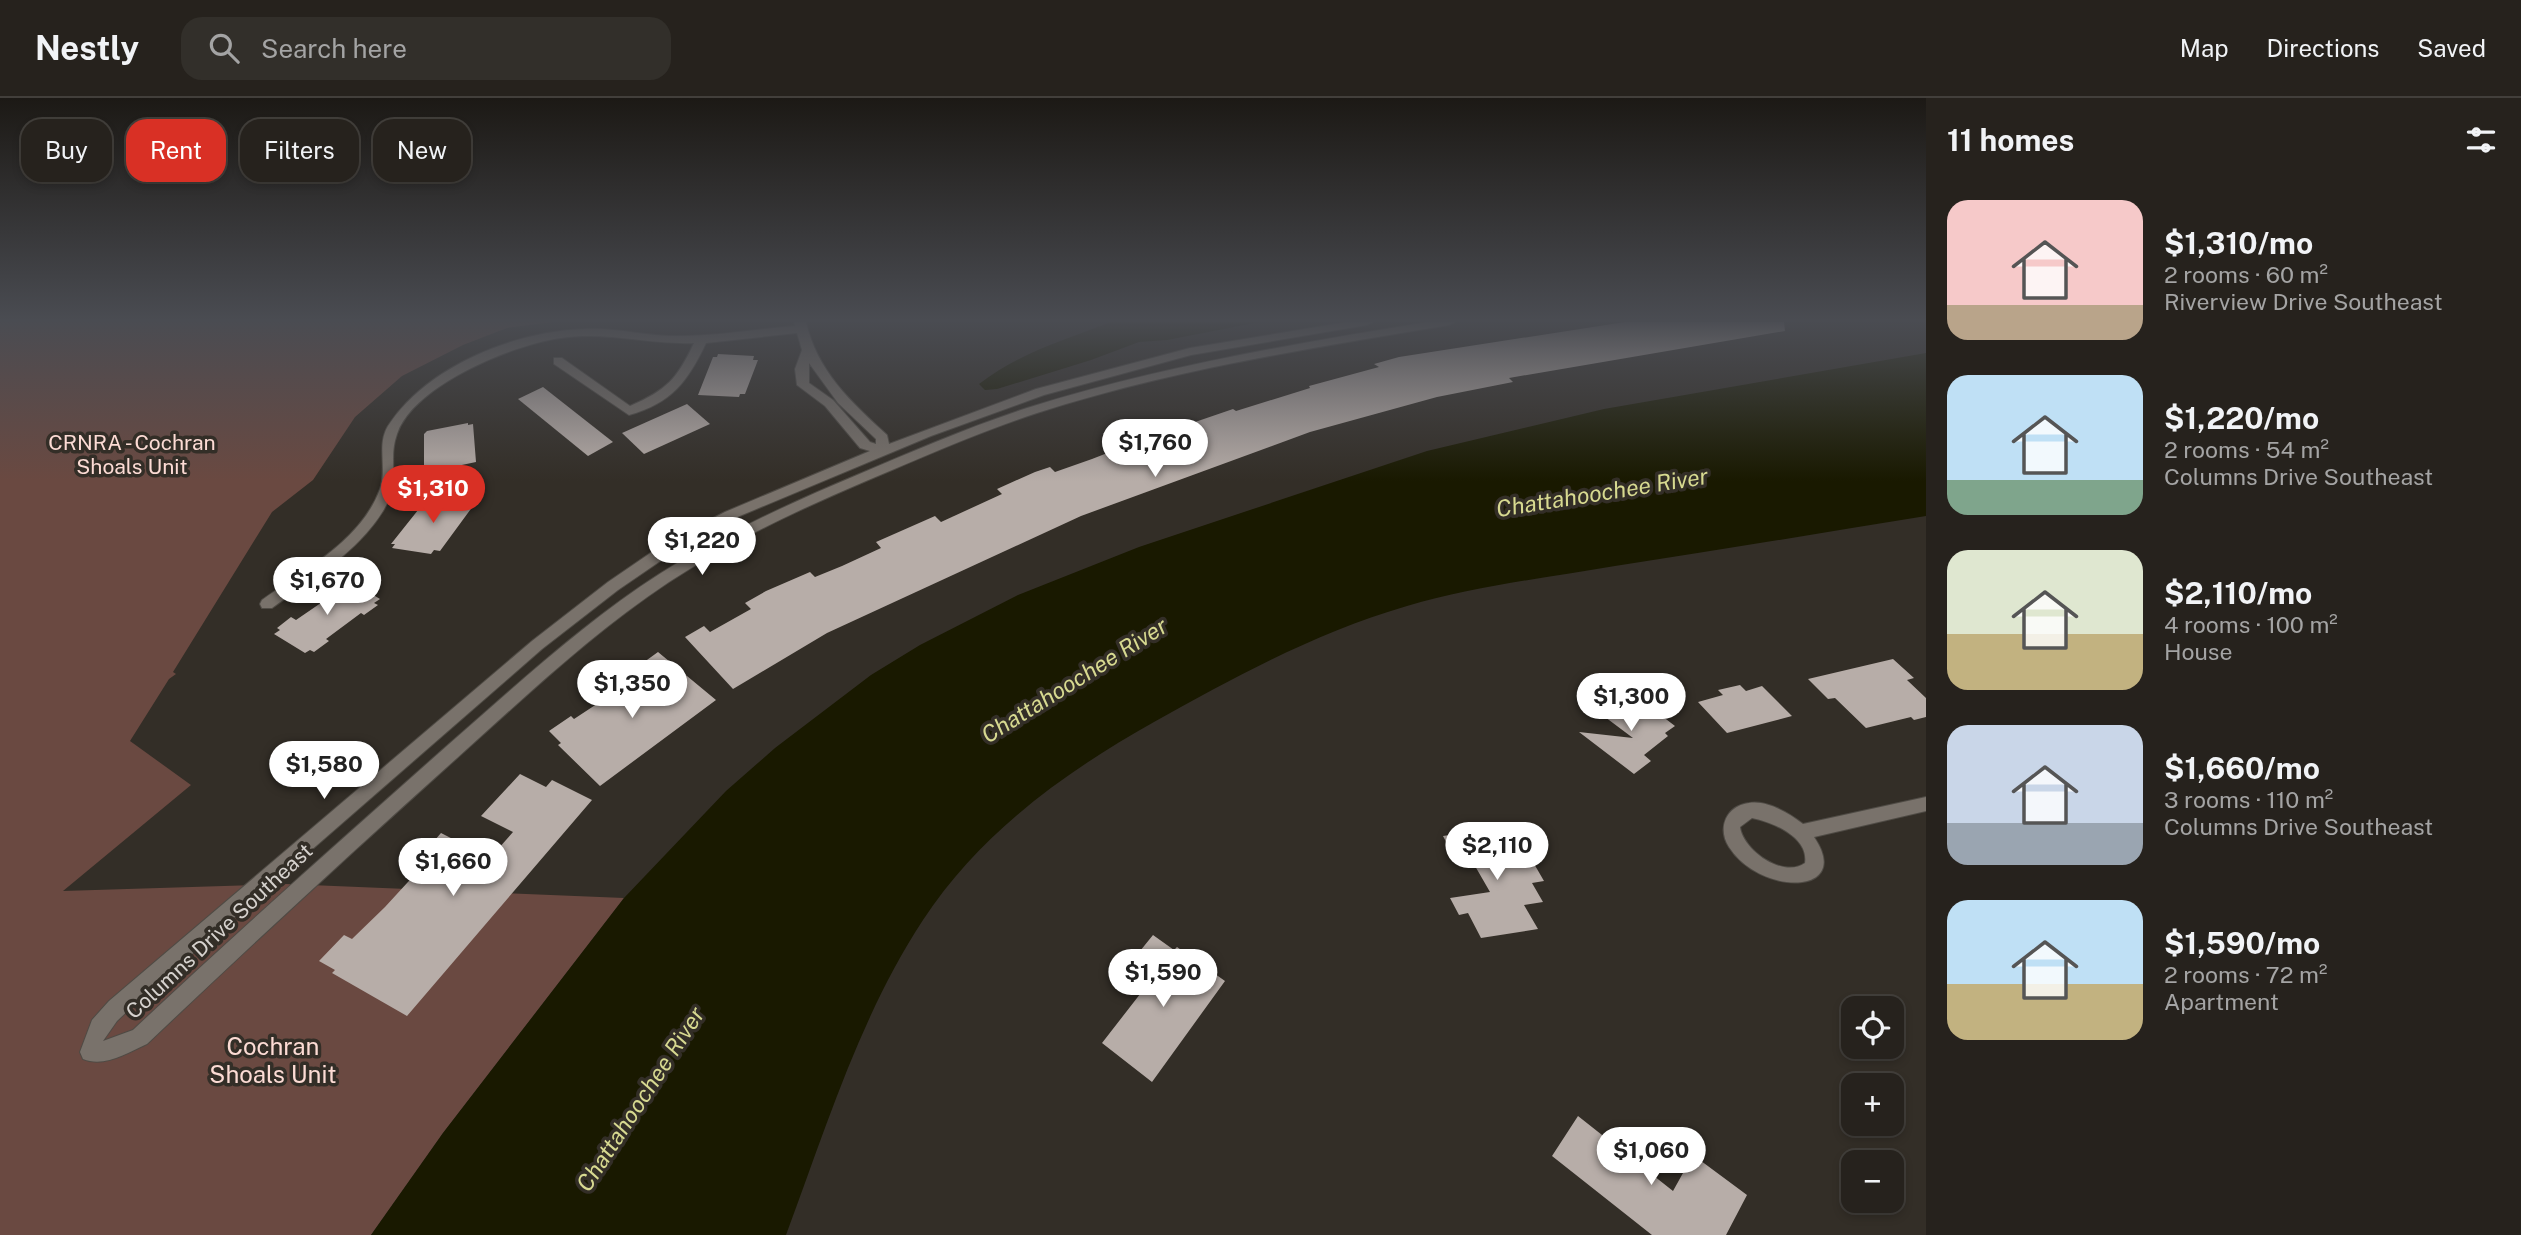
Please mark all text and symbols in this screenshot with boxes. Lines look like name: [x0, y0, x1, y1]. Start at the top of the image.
search box: [181, 17, 671, 80]
text: Nestly: [35, 29, 139, 67]
icon: search: [205, 29, 243, 67]
text: Search here: [261, 33, 407, 64]
text: Map: [2180, 34, 2229, 62]
text: Directions: [2267, 34, 2379, 62]
text: Saved: [2417, 34, 2486, 62]
chip: Buy: [21, 119, 112, 182]
chip: Rent: [126, 119, 226, 182]
chip: Filters: [240, 119, 359, 182]
chip: New: [373, 119, 471, 182]
icon: filters: [2462, 121, 2500, 159]
text: 11 homes: [1947, 122, 2074, 158]
text: $1,310/mo: [2164, 225, 2313, 261]
icon: home: [2003, 228, 2087, 312]
text: 2 rooms · 60 m²: [2164, 261, 2328, 288]
text: Riverview Drive Southeast: [2164, 288, 2443, 315]
text: $1,220/mo: [2164, 400, 2319, 436]
icon: home: [2003, 403, 2087, 487]
pin: $1,760: [1098, 420, 1212, 479]
text: $1,760: [1118, 428, 1192, 455]
park label: CRNRA - Cochran Shoals Unit: [48, 430, 216, 479]
text: 2 rooms · 54 m²: [2164, 436, 2329, 463]
water label: Chattahoochee River: [1494, 462, 1710, 522]
text: Columns Drive Southeast: [2164, 463, 2433, 490]
pin: $1,310: [376, 466, 490, 525]
text: $1,310: [397, 474, 469, 501]
pin: $1,220: [645, 518, 759, 577]
text: $1,220: [664, 526, 740, 553]
pin: $1,670: [270, 558, 384, 617]
text: $1,670: [289, 566, 365, 593]
text: $2,110/mo: [2164, 575, 2312, 611]
icon: home: [2003, 578, 2087, 662]
text: 4 rooms · 100 m²: [2164, 611, 2338, 638]
water label: Chattahoochee River: [976, 612, 1172, 748]
text: House: [2164, 638, 2232, 665]
pin: $1,350: [575, 660, 689, 720]
text: $1,350: [593, 669, 671, 696]
pin: $1,300: [1574, 674, 1688, 733]
text: $1,300: [1593, 682, 1669, 709]
pin: $1,580: [267, 742, 381, 801]
text: $1,580: [285, 750, 363, 777]
text: $1,660/mo: [2164, 750, 2320, 786]
icon: home: [2003, 753, 2087, 837]
text: 3 rooms · 110 m²: [2164, 786, 2333, 813]
text: Columns Drive Southeast: [2164, 813, 2433, 840]
pin: $2,110: [1440, 822, 1554, 882]
text: $2,110: [1461, 831, 1533, 858]
street label: Columns Drive Southeast: [121, 838, 317, 1024]
pin: $1,660: [396, 838, 510, 898]
text: $1,660: [415, 847, 491, 874]
text: $1,590/mo: [2164, 925, 2320, 961]
icon: home: [2003, 928, 2087, 1012]
pin: $1,590: [1106, 950, 1220, 1009]
text: $1,590: [1124, 958, 1202, 985]
text: 2 rooms · 72 m²: [2164, 961, 2327, 988]
text: Apartment: [2164, 988, 2279, 1015]
map controls: [1841, 996, 1904, 1213]
button: locate: [1841, 996, 1904, 1059]
water label: Chattahoochee River: [570, 1002, 710, 1196]
park label: Cochran Shoals Unit: [209, 1032, 337, 1088]
button: +: [1841, 1073, 1904, 1136]
pin: $1,060: [1594, 1128, 1708, 1187]
text: $1,060: [1613, 1136, 1689, 1163]
button: −: [1841, 1150, 1904, 1213]

